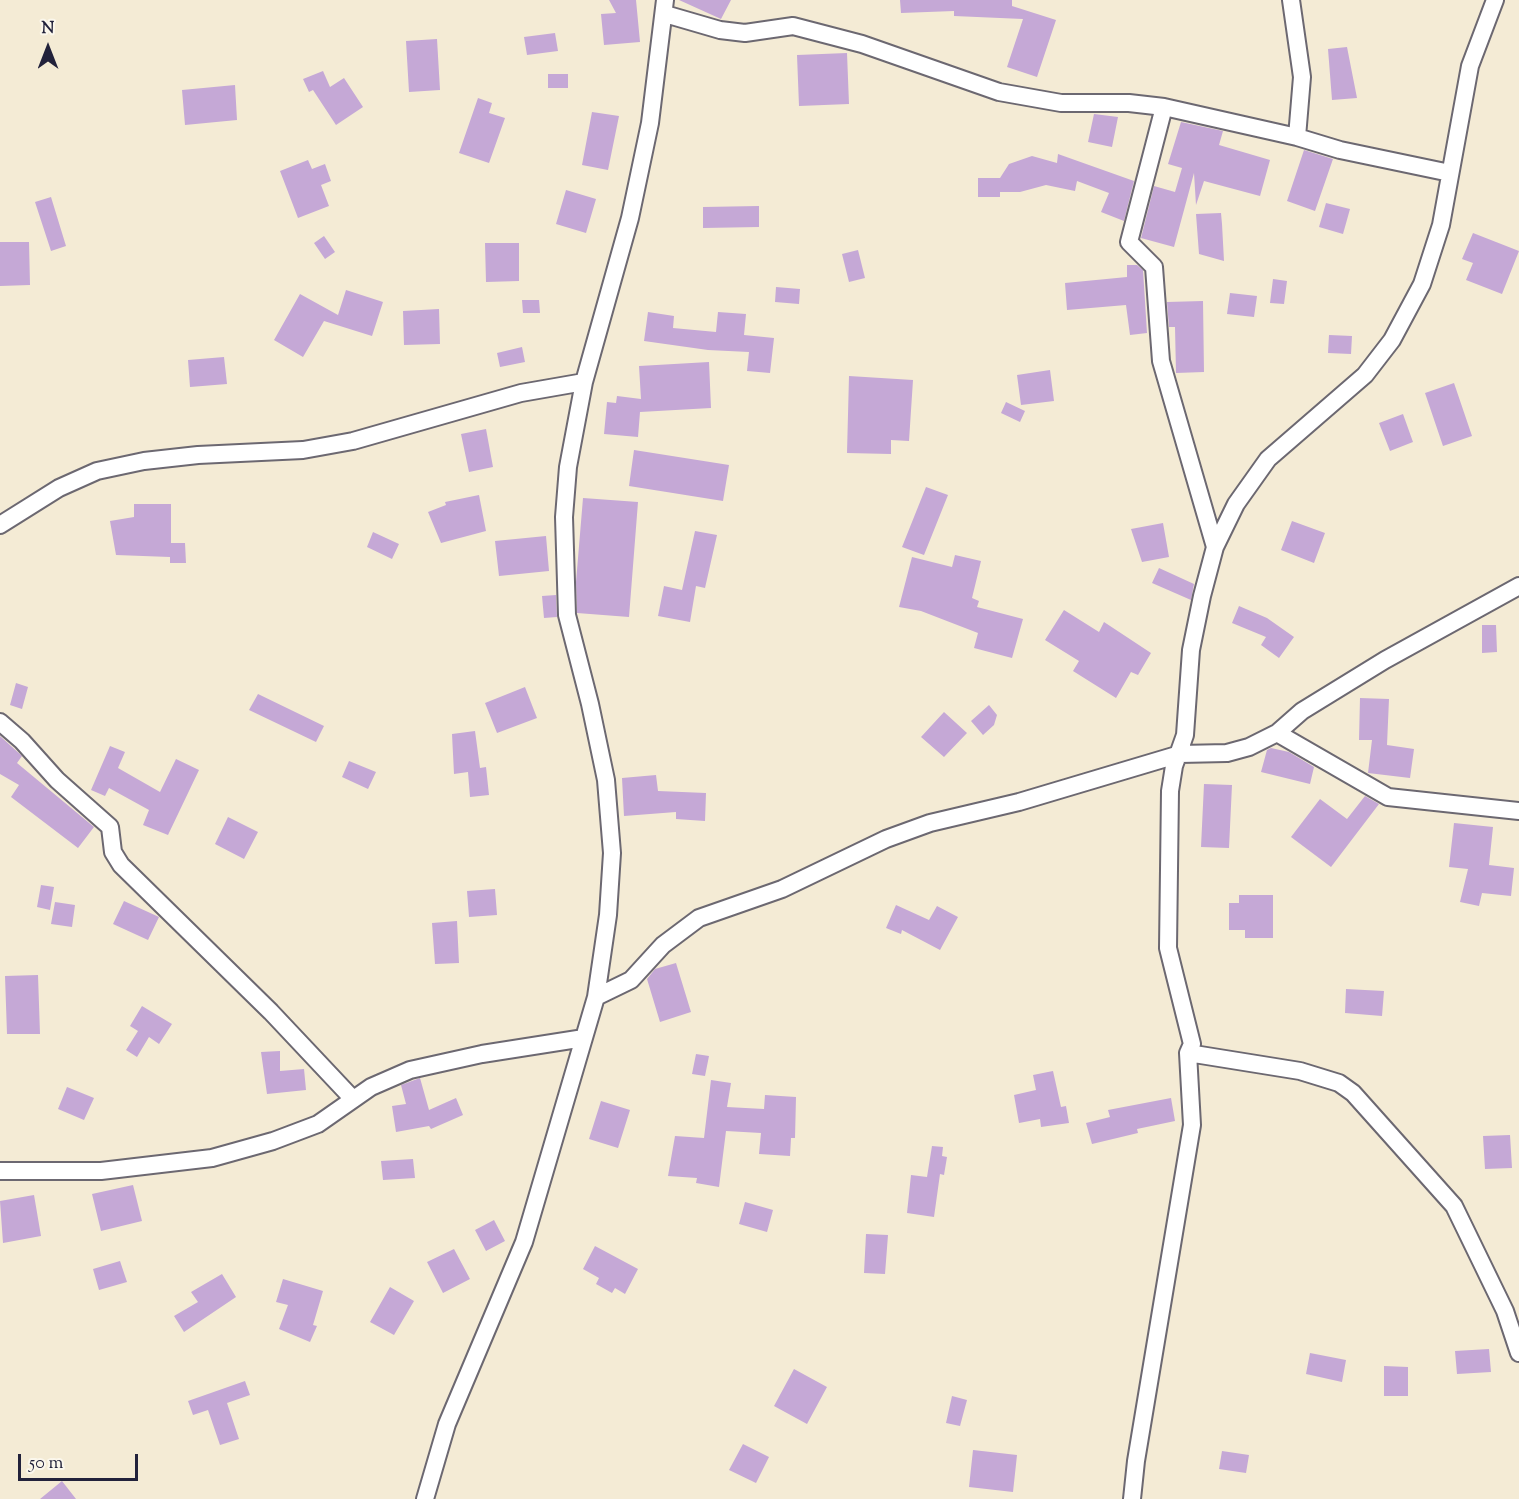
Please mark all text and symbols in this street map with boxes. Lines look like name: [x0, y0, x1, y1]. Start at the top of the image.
north arrow: [18, 18, 78, 78]
text: N: [42, 18, 54, 41]
scale bar: [21, 1442, 141, 1480]
text: 50 m: [29, 1451, 63, 1477]

